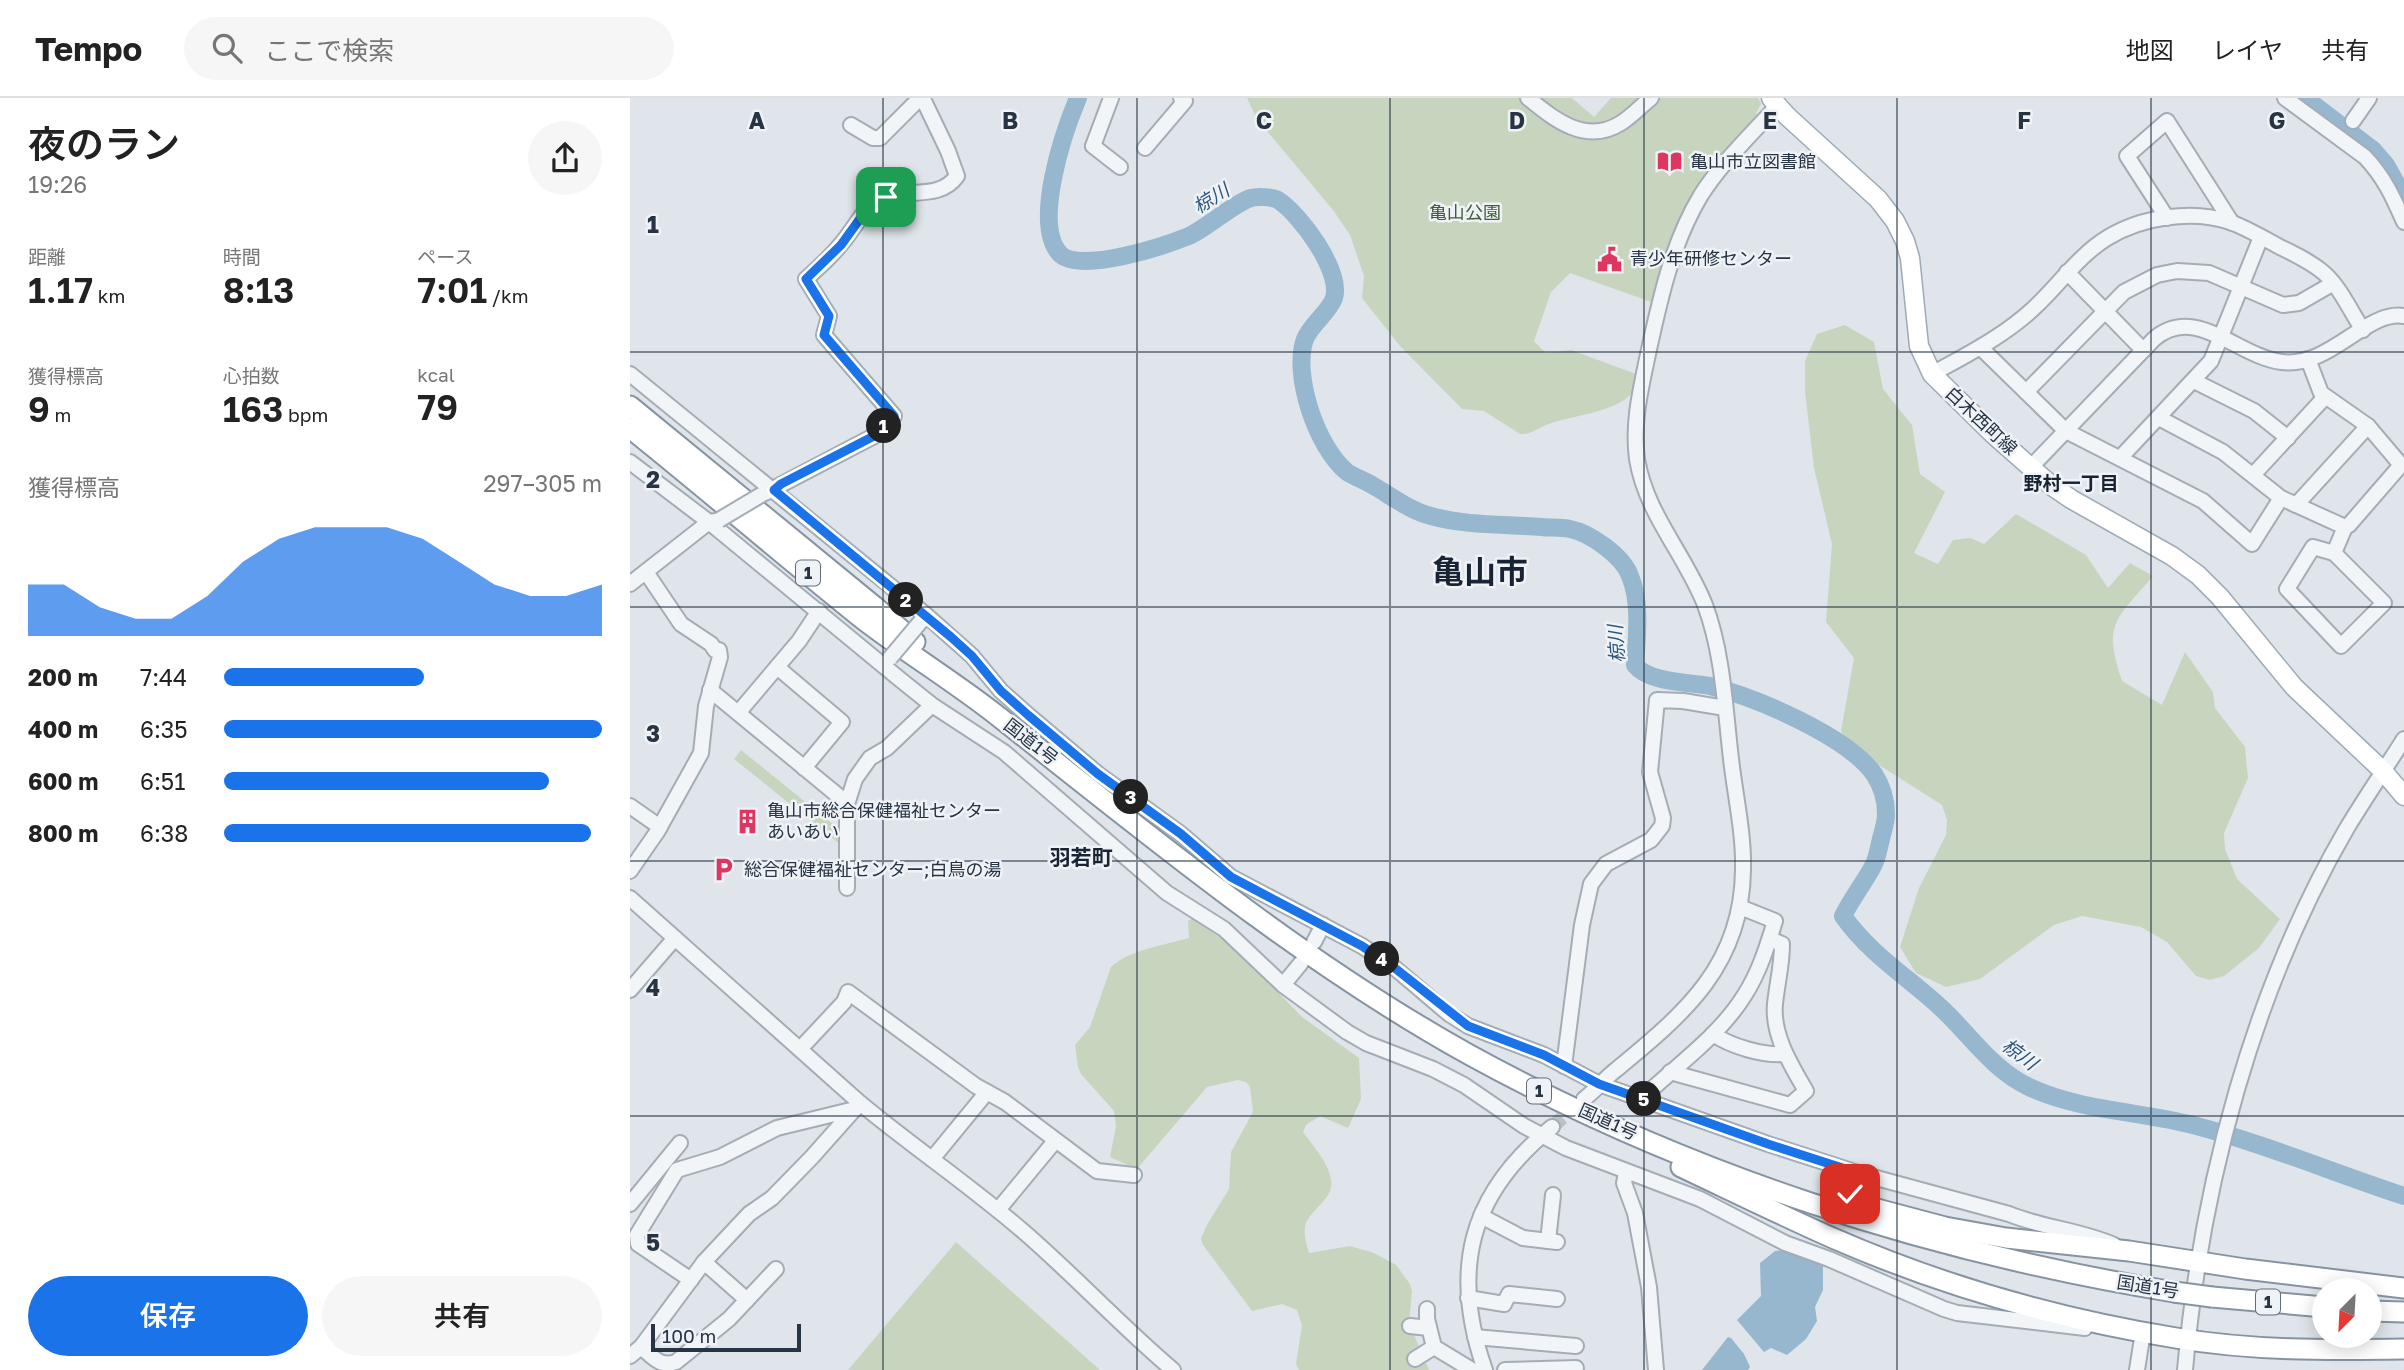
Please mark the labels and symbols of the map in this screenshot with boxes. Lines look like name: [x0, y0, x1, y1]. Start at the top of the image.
text: A: [749, 106, 766, 134]
text: B: [1002, 106, 1018, 134]
text: C: [1256, 106, 1272, 134]
text: D: [1509, 106, 1525, 134]
text: E: [1763, 106, 1777, 134]
text: F: [2017, 106, 2031, 134]
text: G: [2269, 106, 2285, 134]
library icon: 亀山市立図書館: [1656, 148, 1684, 176]
place label: 亀山市立図書館: [1690, 150, 1816, 172]
pin: [856, 167, 916, 227]
water label: 椋川: [1189, 177, 1235, 217]
park label: 亀山公園: [1429, 201, 1501, 223]
text: 1: [647, 210, 659, 238]
public building icon: 青少年研修センター: [1596, 245, 1624, 273]
place label: 青少年研修センター: [1630, 247, 1792, 269]
street label: 白木西町線: [1941, 382, 2022, 459]
pin: 1: [866, 408, 902, 444]
text: 2: [646, 465, 660, 493]
district label: 野村一丁目: [2023, 471, 2119, 494]
district label: 亀山市: [1432, 552, 1528, 590]
road number: 1: [796, 560, 820, 586]
pin: 2: [888, 582, 924, 618]
water label: 椋川: [1603, 622, 1628, 664]
street label: 国道1号: [1000, 713, 1063, 769]
text: 3: [646, 719, 660, 747]
pin: 3: [1114, 780, 1148, 814]
place label: 亀山市総合保健福祉センター あいあい: [767, 799, 1001, 842]
building icon: 亀山市総合保健福祉センター あいあい: [733, 807, 761, 835]
district label: 羽若町: [1050, 844, 1113, 870]
parking icon: 総合保健福祉センター;白鳥の湯: [710, 856, 738, 884]
place label: 総合保健福祉センター;白鳥の湯: [744, 858, 1001, 880]
pin: 4: [1364, 942, 1400, 976]
text: 4: [646, 973, 660, 1001]
water label: 椋川: [1998, 1033, 2044, 1075]
road number: 1: [1527, 1079, 1551, 1104]
pin: 5: [1626, 1082, 1662, 1116]
street label: 国道1号: [1575, 1098, 1642, 1144]
pin: [1820, 1164, 1880, 1224]
text: 5: [646, 1228, 660, 1256]
street label: 国道1号: [2115, 1270, 2181, 1302]
north arrow: [2312, 1278, 2382, 1348]
road number: 1: [2256, 1290, 2280, 1314]
scale bar: [651, 1321, 802, 1353]

